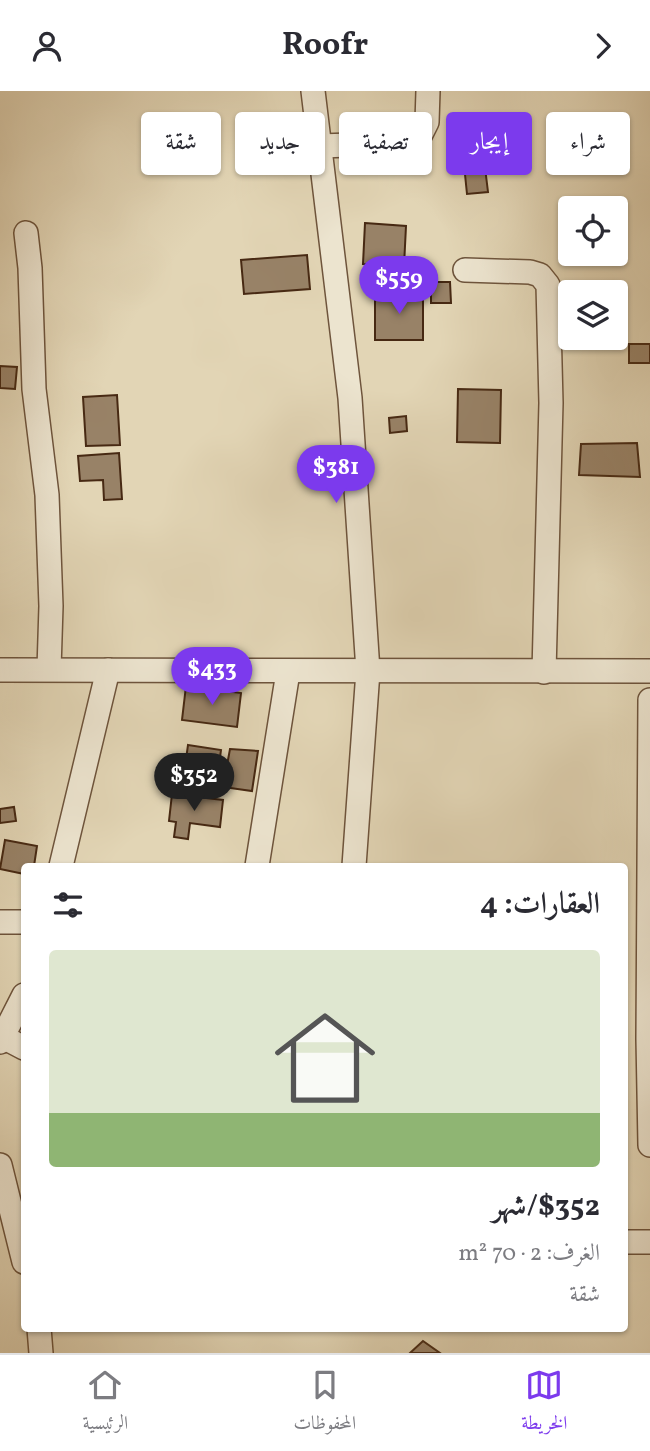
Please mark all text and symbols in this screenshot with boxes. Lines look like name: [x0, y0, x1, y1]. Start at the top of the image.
text: Roofr: [282, 24, 368, 68]
icon: person: [28, 27, 66, 65]
icon: forward: [584, 27, 622, 65]
chip: شقة: [141, 112, 221, 175]
chip: جديد: [235, 112, 325, 175]
chip: تصفية: [339, 112, 432, 175]
chip: إيجار: [446, 112, 532, 175]
chip: شراء: [546, 112, 630, 175]
map controls: [558, 196, 628, 350]
button: locate: [558, 196, 628, 266]
pin: $559: [358, 257, 440, 316]
text: $559: [375, 263, 423, 295]
button: layers: [558, 280, 628, 350]
pin: $381: [295, 445, 377, 505]
text: $381: [313, 452, 359, 484]
pin: $433: [171, 647, 253, 707]
text: $433: [187, 654, 237, 686]
pin: $352: [153, 753, 235, 813]
text: $352: [170, 760, 218, 792]
text: العقارات: 4: [480, 884, 600, 926]
icon: filters: [49, 886, 87, 924]
icon: home: [262, 995, 388, 1121]
text: $352/شهر: [492, 1186, 600, 1228]
text: الغرف: 2 · 70 m²: [458, 1238, 600, 1270]
text: شقة: [570, 1279, 600, 1311]
tab: الرئيسية: [83, 1366, 128, 1441]
tab: المحفوظات: [293, 1366, 356, 1441]
tab: الخريطة: [521, 1366, 567, 1441]

